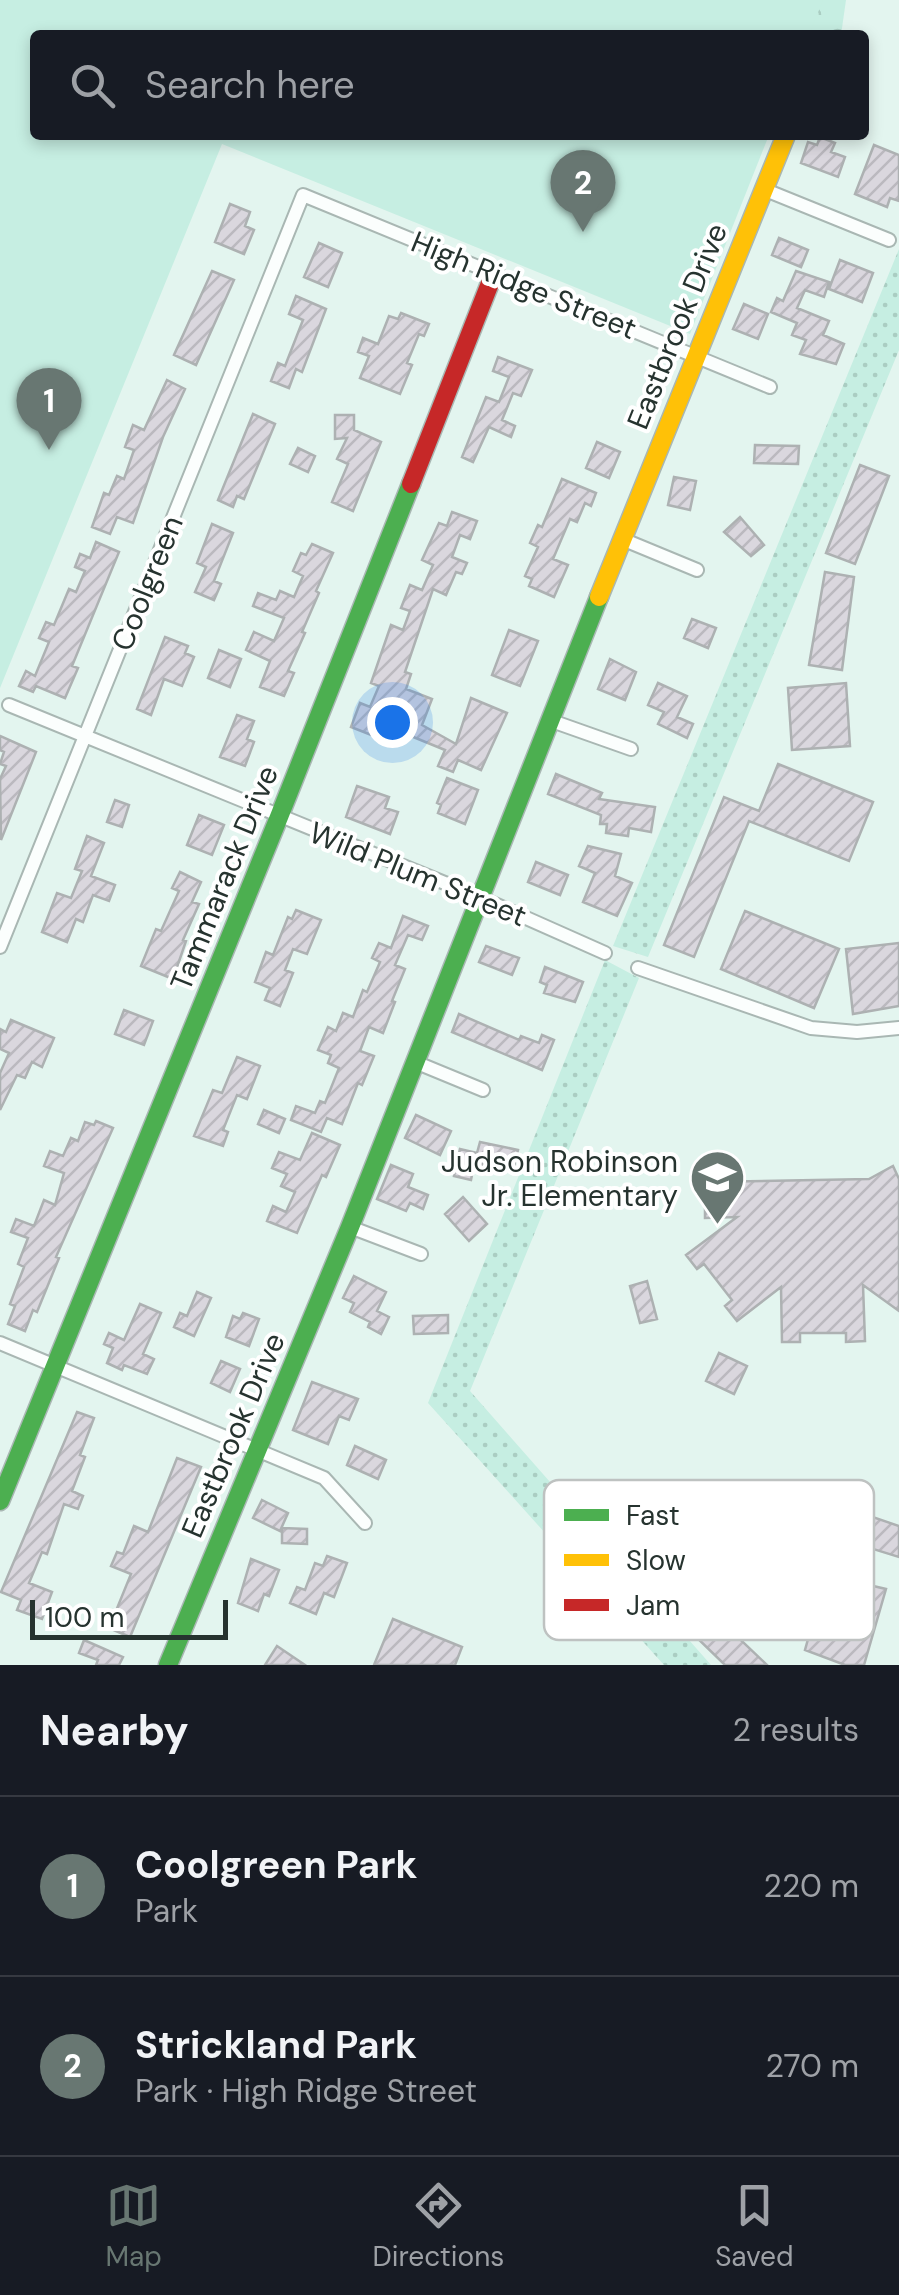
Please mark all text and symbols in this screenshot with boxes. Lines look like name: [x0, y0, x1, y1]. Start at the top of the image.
search box: [30, 30, 869, 140]
icon: search: [65, 58, 120, 113]
text: Search here: [145, 60, 355, 110]
pin: 2: [550, 150, 616, 232]
street label: Eastbrook Drive: [618, 217, 736, 435]
street label: High Ridge Street: [406, 222, 642, 348]
pin: 1: [17, 368, 82, 450]
street label: Coolgreen: [102, 510, 192, 656]
your location: [367, 697, 418, 748]
street label: Tammarack Drive: [161, 760, 287, 996]
street label: Wild Plum Street: [304, 813, 532, 935]
place label: Judson Robinson Jr. Elementary: [441, 1142, 678, 1215]
school or university icon: Judson Robinson Jr. Elementary: [687, 1148, 747, 1227]
street label: Eastbrook Drive: [172, 1327, 294, 1543]
legend: [544, 1480, 874, 1640]
text: Fast: [626, 1497, 680, 1534]
text: Slow: [626, 1542, 686, 1579]
text: Jam: [626, 1587, 680, 1624]
scale bar: [30, 1595, 228, 1640]
text: 100 m: [45, 1599, 124, 1636]
text: Nearby: [40, 1703, 189, 1758]
text: 2 results: [733, 1709, 859, 1751]
text: Coolgreen Park: [135, 1840, 417, 1890]
text: 1: [67, 1865, 78, 1907]
text: 220 m: [764, 1865, 859, 1907]
text: Park: [135, 1890, 198, 1932]
text: Strickland Park: [135, 2020, 417, 2070]
text: 2: [63, 2045, 82, 2087]
text: 270 m: [766, 2045, 859, 2087]
text: Park · High Ridge Street: [135, 2070, 477, 2112]
tab: Map: [105, 2178, 162, 2275]
tab: Directions: [373, 2178, 504, 2275]
tab: Saved: [715, 2178, 794, 2275]

